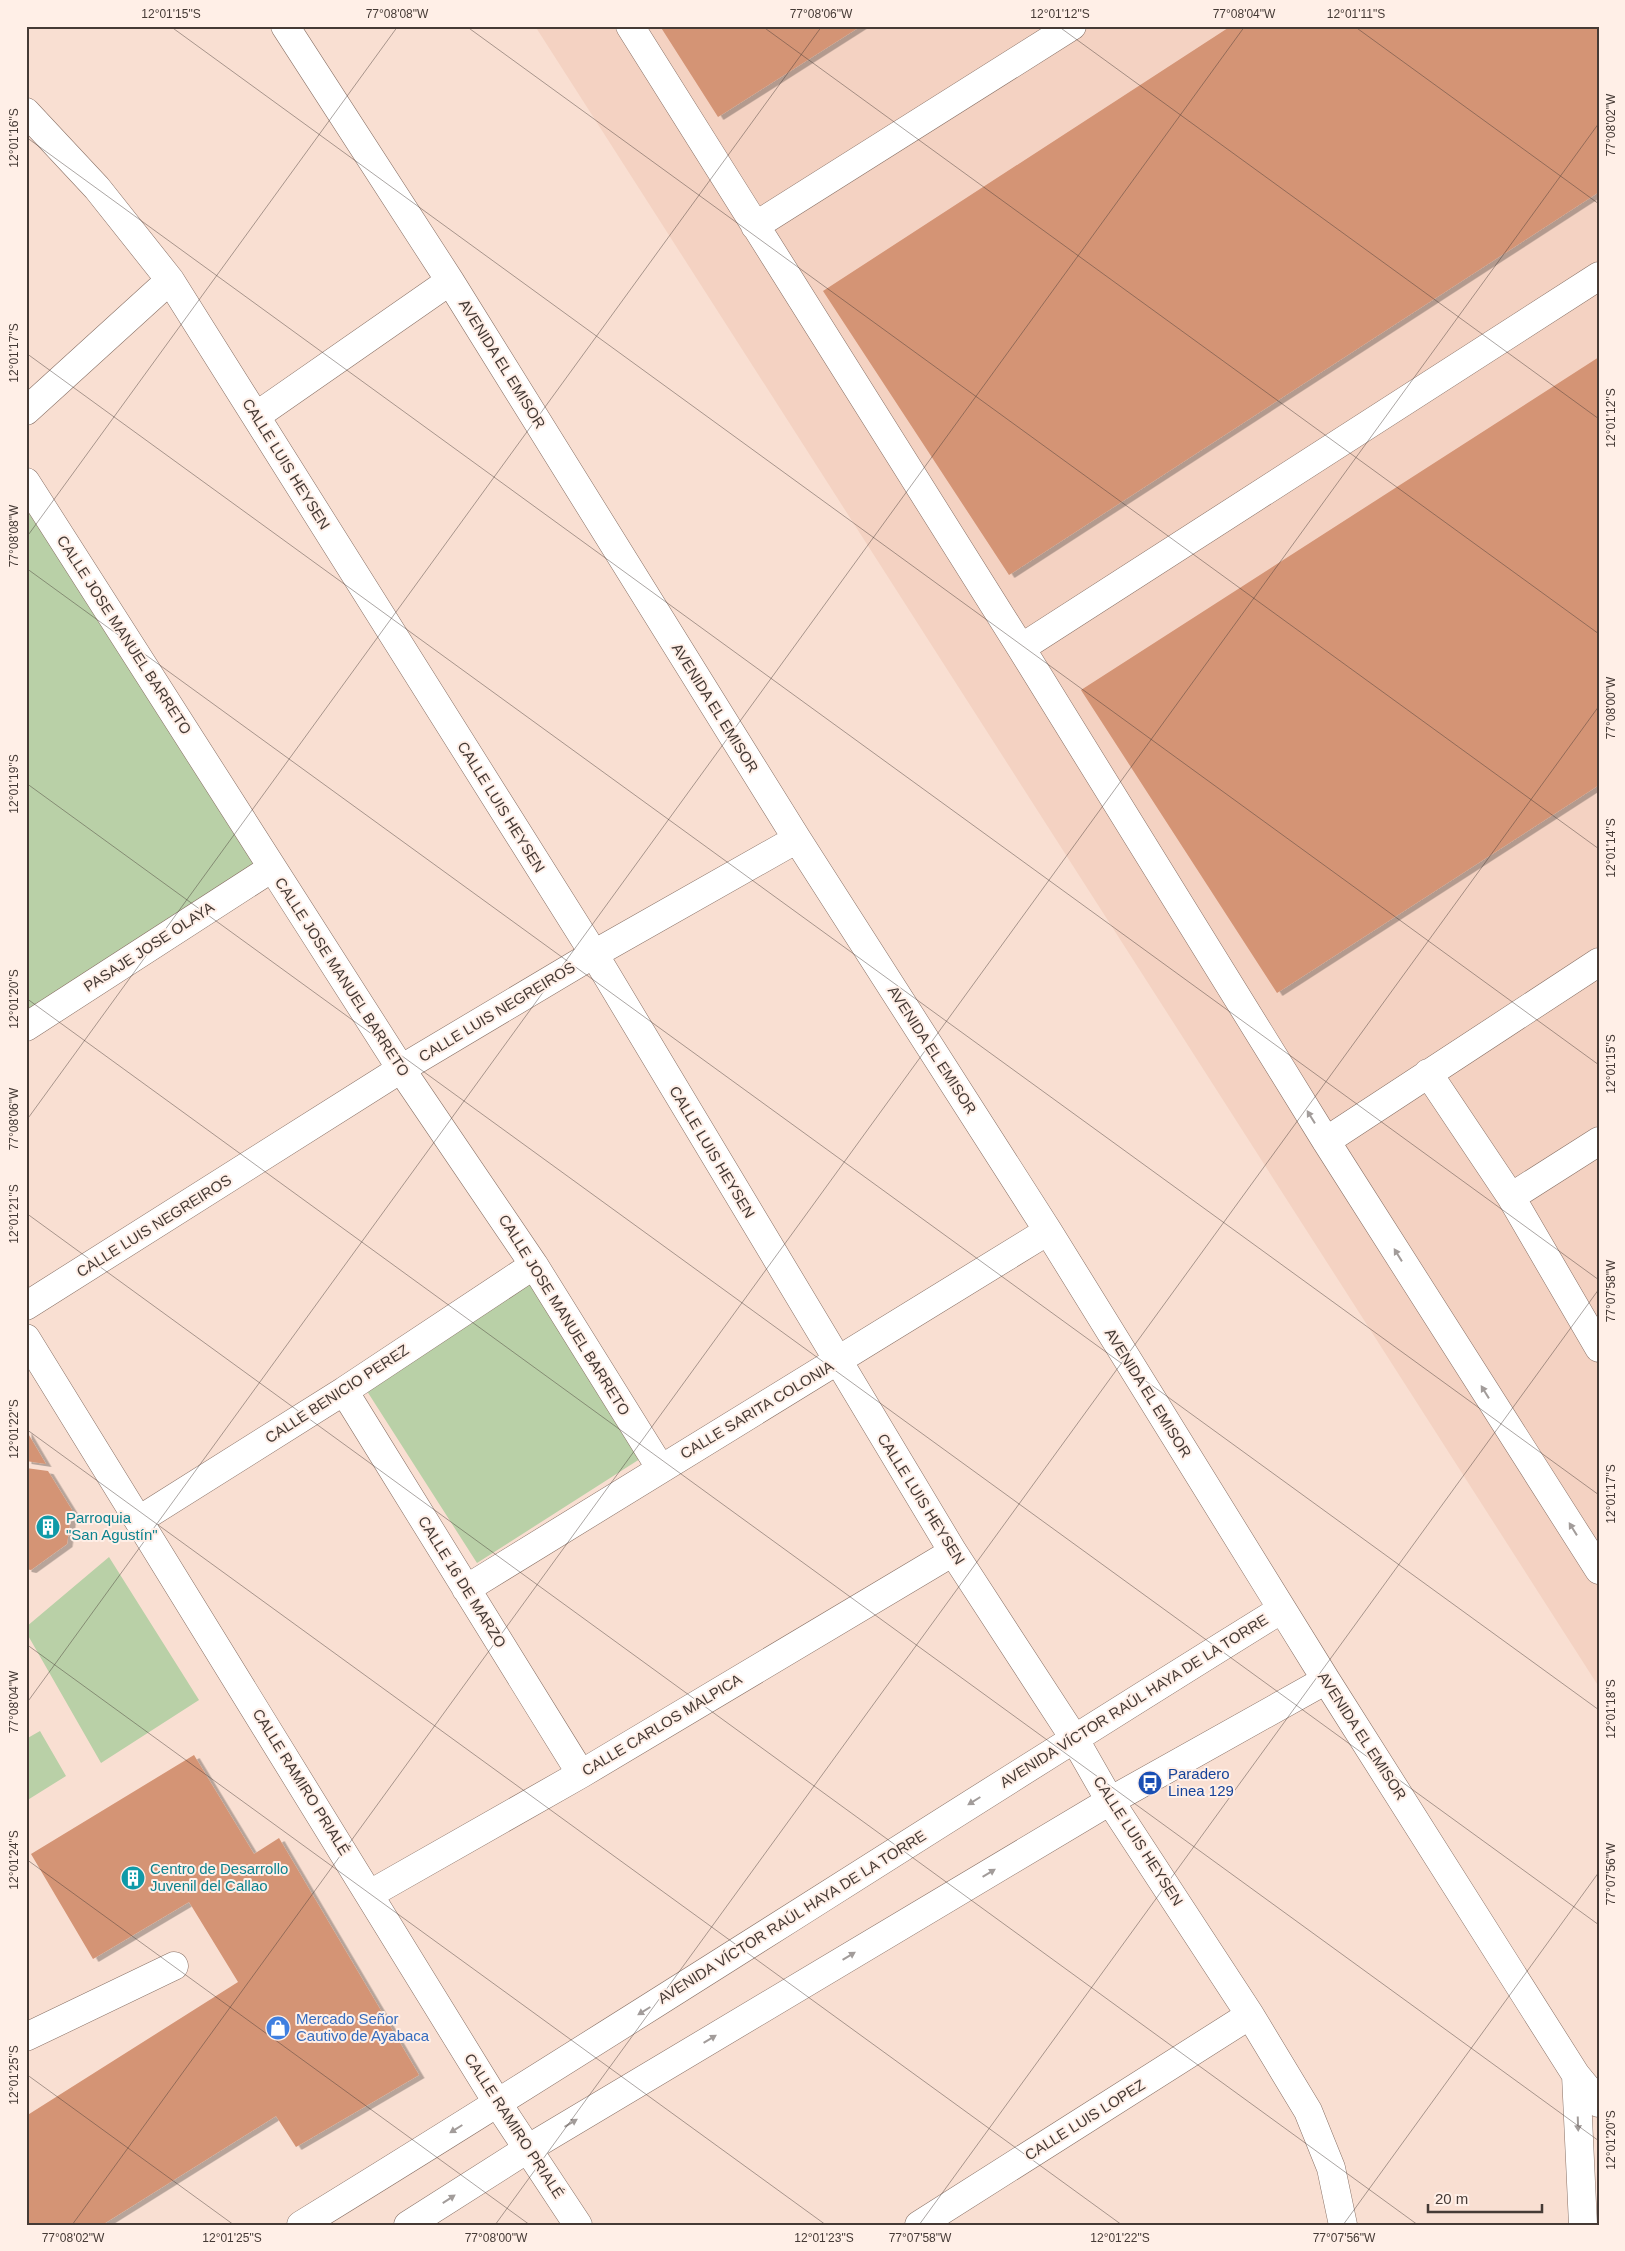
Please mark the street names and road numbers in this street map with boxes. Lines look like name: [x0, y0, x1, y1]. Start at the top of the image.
street label: AVENIDA EL EMISOR: [456, 296, 549, 432]
street label: CALLE LUIS HEYSEN: [239, 395, 334, 532]
street label: CALLE JOSE MANUEL BARRETO: [54, 532, 195, 737]
street label: AVENIDA EL EMISOR: [669, 640, 762, 776]
street label: CALLE LUIS HEYSEN: [454, 738, 549, 875]
street label: CALLE JOSE MANUEL BARRETO: [272, 874, 413, 1079]
street label: PASAJE JOSE OLAYA: [80, 898, 217, 995]
street label: CALLE LUIS NEGREIROS: [416, 958, 578, 1065]
street label: AVENIDA EL EMISOR: [885, 983, 980, 1117]
street label: CALLE LUIS HEYSEN: [666, 1083, 759, 1221]
street label: CALLE LUIS NEGREIROS: [73, 1171, 234, 1280]
street label: CALLE JOSE MANUEL BARRETO: [495, 1211, 633, 1418]
street label: AVENIDA EL EMISOR: [1102, 1325, 1195, 1461]
street label: CALLE BENICIO PEREZ: [262, 1341, 412, 1446]
street label: CALLE SARITA COLONIA: [677, 1357, 836, 1462]
street label: CALLE LUIS HEYSEN: [874, 1430, 969, 1567]
street label: CALLE 16 DE MARZO: [415, 1513, 510, 1651]
street label: AVENIDA VÍCTOR RAÚL HAYA DE LA TORRE: [997, 1610, 1271, 1791]
street label: AVENIDA EL EMISOR: [1315, 1669, 1410, 1803]
street label: CALLE CARLOS MALPICA: [579, 1670, 745, 1779]
street label: CALLE RAMIRO PRIALÉ: [249, 1705, 353, 1858]
street label: CALLE LUIS HEYSEN: [1090, 1773, 1187, 1909]
street label: AVENIDA VÍCTOR RAÚL HAYA DE LA TORRE: [655, 1826, 929, 2007]
street label: CALLE RAMIRO PRIALÉ: [461, 2050, 568, 2201]
street label: CALLE LUIS LOPEZ: [1022, 2076, 1148, 2163]

